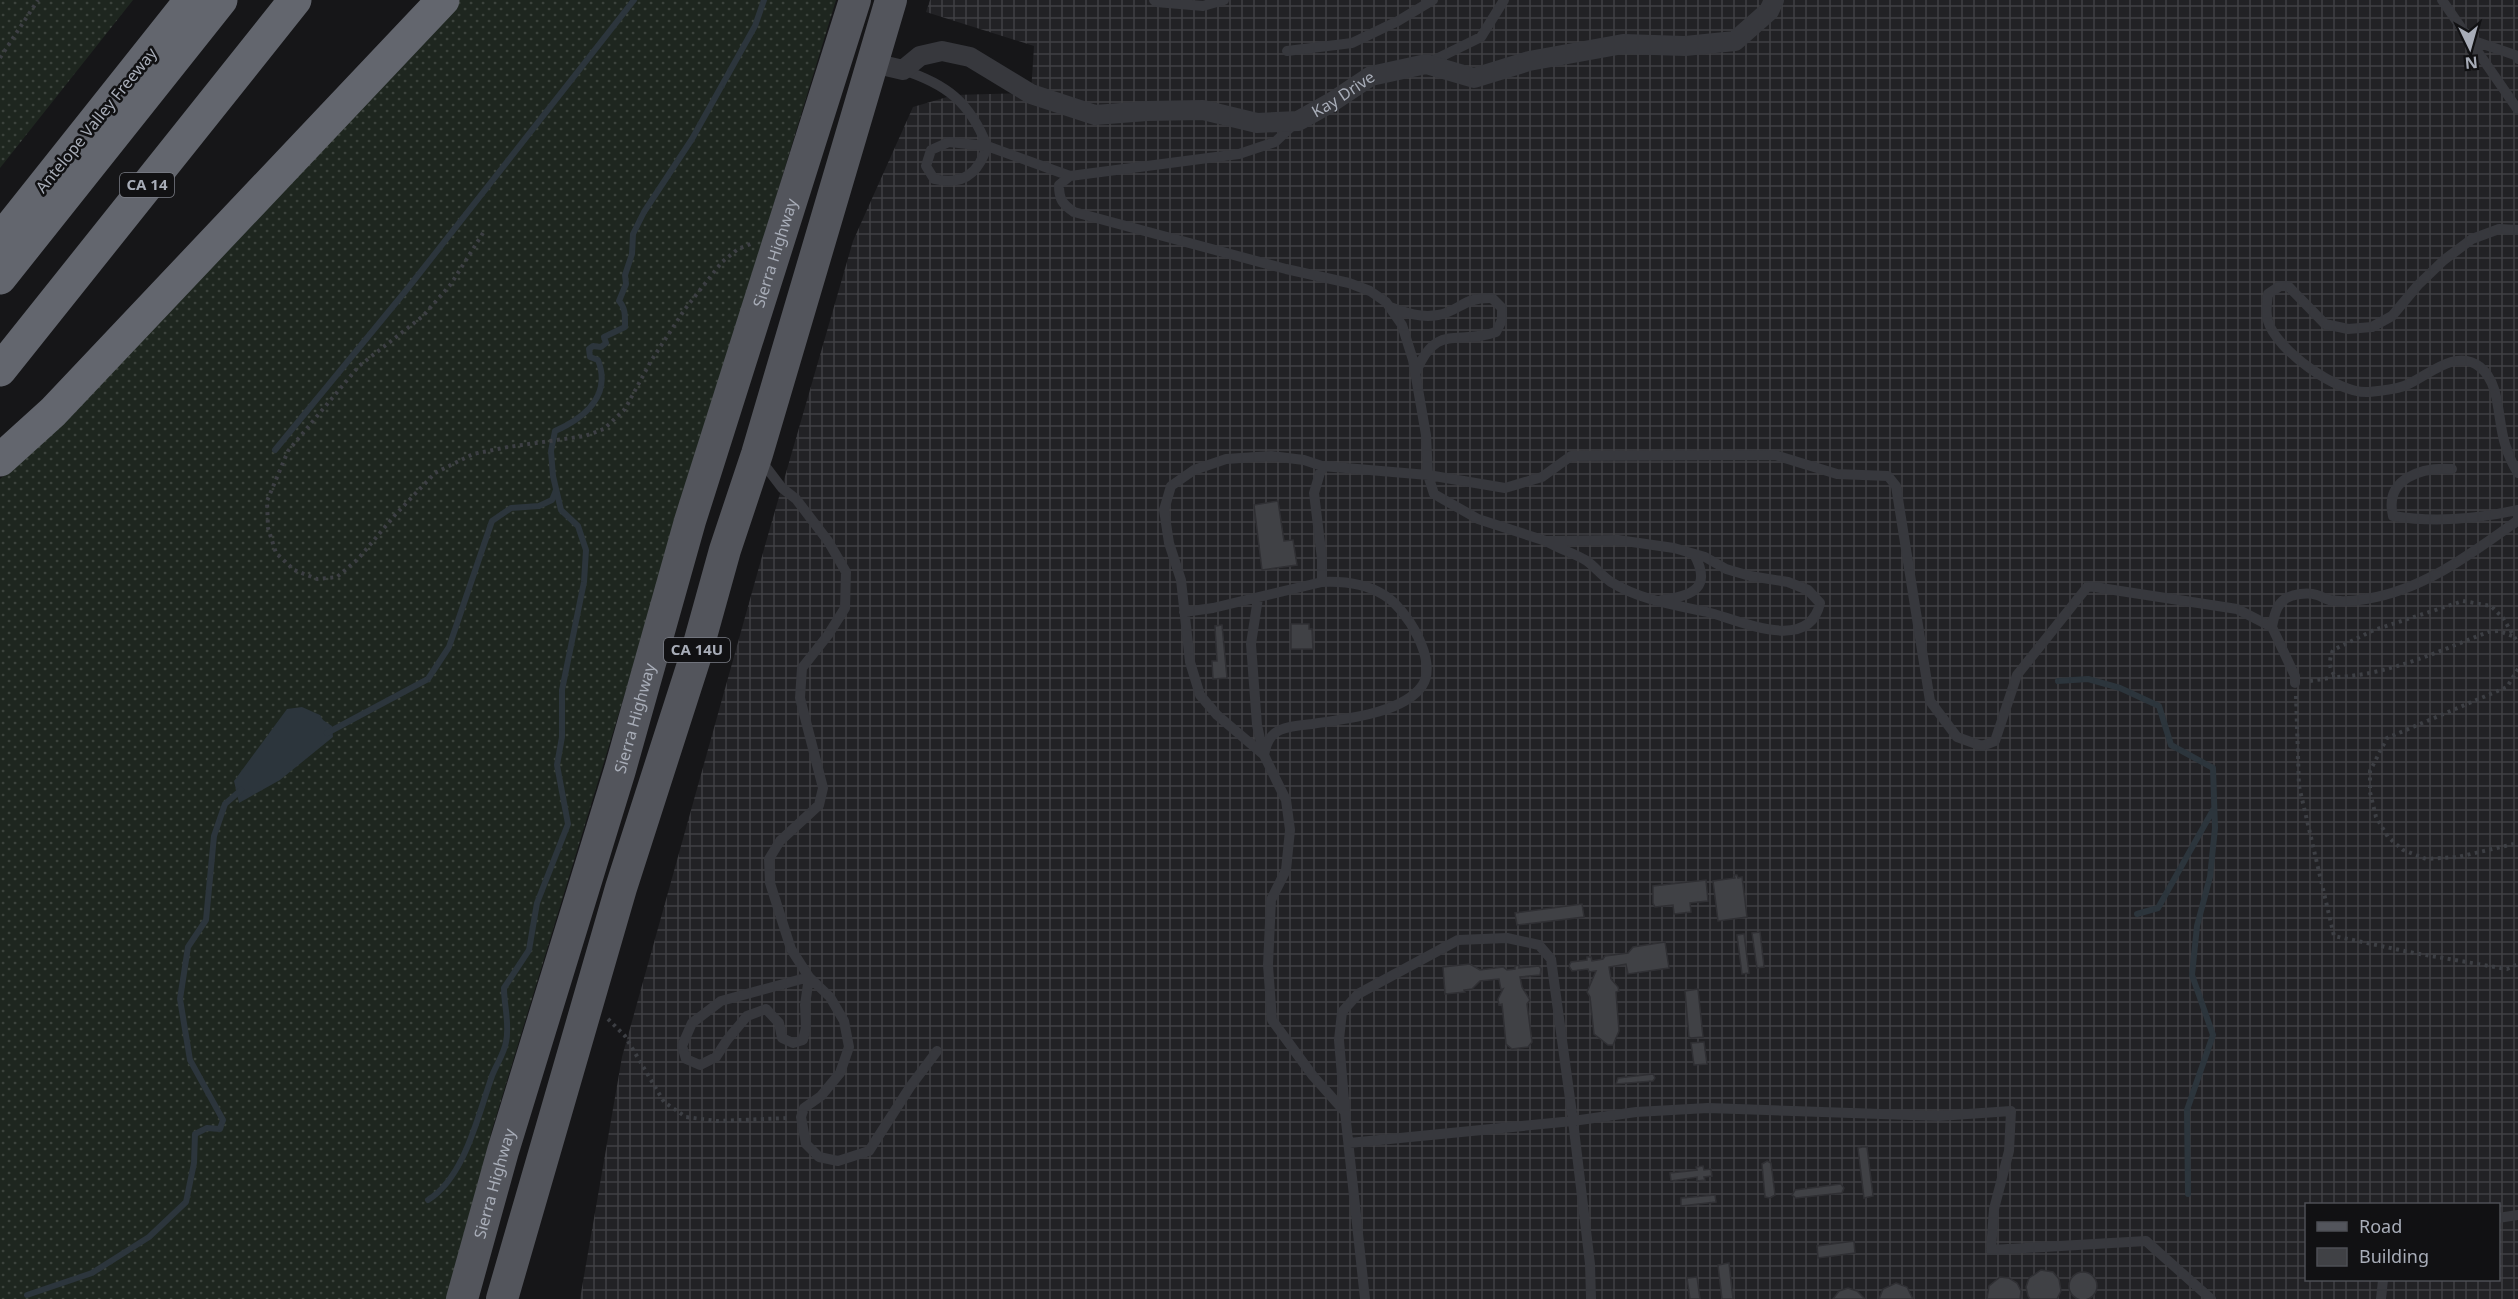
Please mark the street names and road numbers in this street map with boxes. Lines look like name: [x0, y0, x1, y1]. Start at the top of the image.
street label: Antelope Valley Freeway: [30, 42, 162, 197]
street label: Kay Drive: [1308, 66, 1379, 122]
road number: CA 14: [120, 173, 174, 197]
street label: Sierra Highway: [747, 195, 803, 310]
road number: CA 14U: [664, 638, 730, 662]
street label: Sierra Highway: [609, 660, 661, 776]
street label: Sierra Highway: [468, 1125, 521, 1241]

